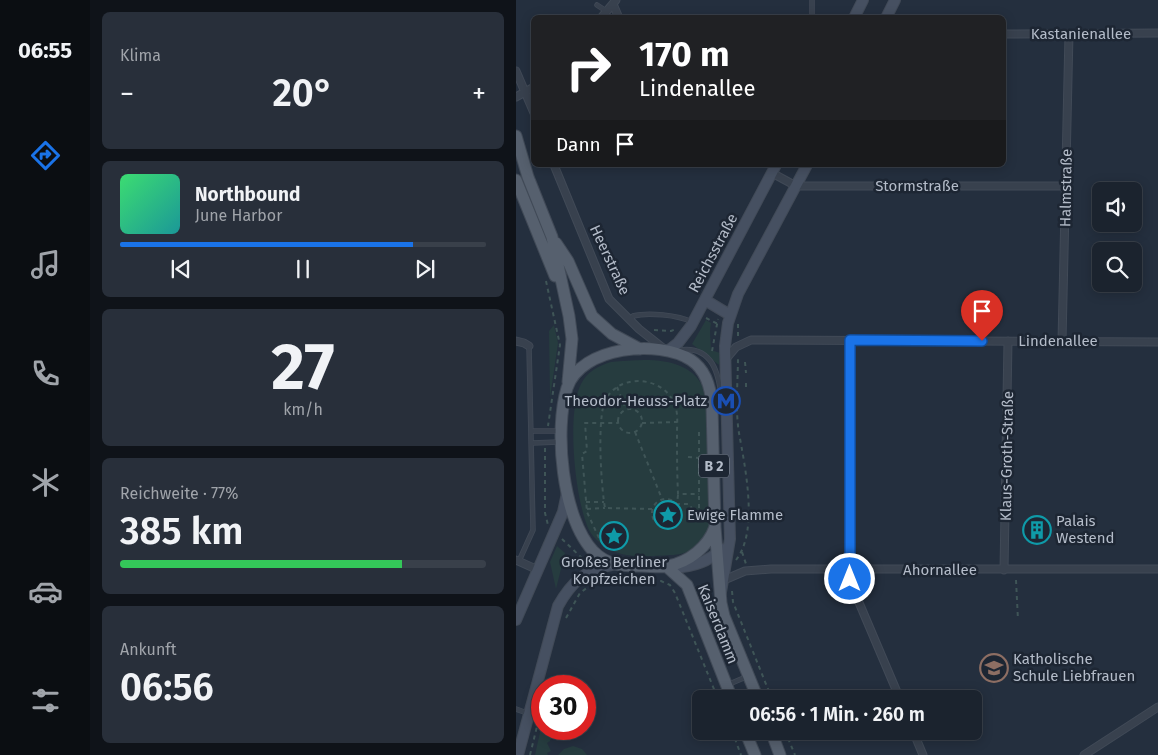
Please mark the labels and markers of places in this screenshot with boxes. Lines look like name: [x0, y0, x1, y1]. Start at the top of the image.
pin: [961, 290, 1003, 341]
metro station icon: Theodor-Heuss-Platz: [711, 386, 741, 416]
place label: Theodor-Heuss-Platz: [565, 392, 707, 410]
place icon: Ewige Flamme: [653, 500, 683, 530]
place label: Ewige Flamme: [687, 506, 783, 524]
place label: Palais Westend: [1056, 512, 1115, 547]
building icon: Palais Westend: [1022, 515, 1052, 545]
place icon: Großes Berliner Kopfzeichen: [599, 521, 629, 551]
place label: Großes Berliner Kopfzeichen: [561, 553, 667, 588]
place label: Katholische Schule Liebfrauen: [1013, 650, 1135, 685]
school or university icon: Katholische Schule Liebfrauen: [979, 653, 1009, 683]

